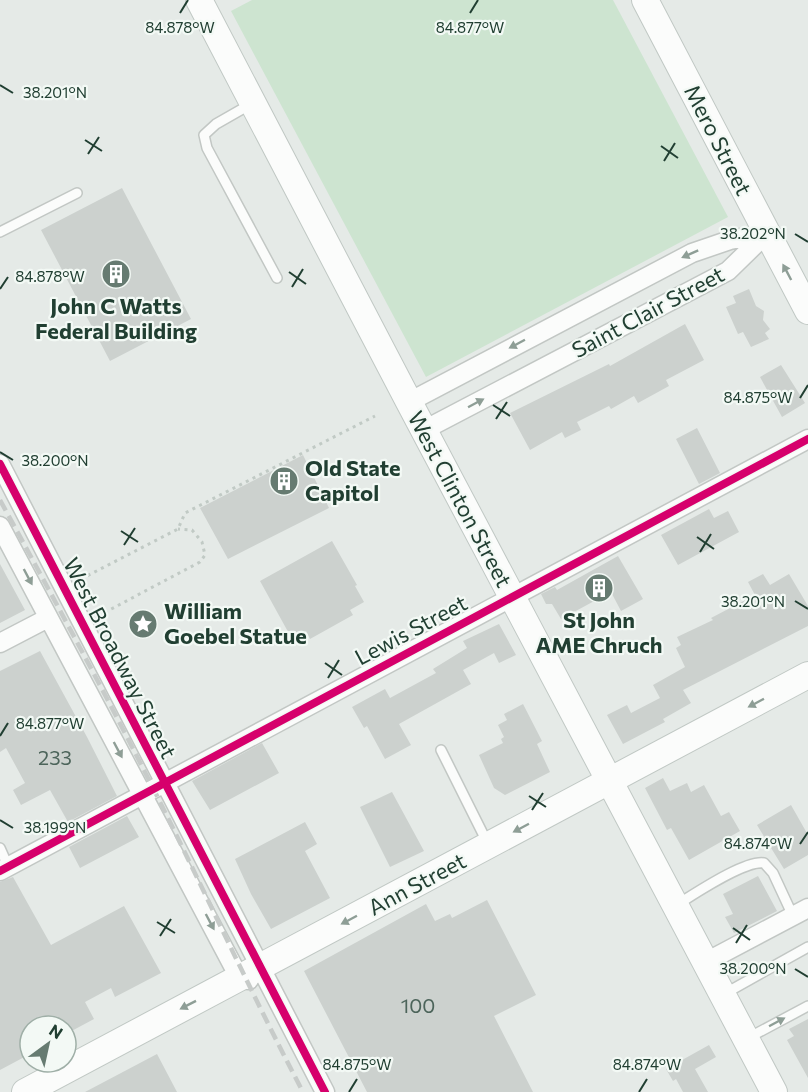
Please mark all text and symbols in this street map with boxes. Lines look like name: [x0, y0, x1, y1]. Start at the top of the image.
text: 84.878°W: [145, 18, 215, 36]
text: 84.877°W: [436, 18, 504, 36]
street label: Mero Street: [679, 80, 758, 200]
text: 38.201°N: [23, 83, 87, 101]
text: 38.202°N: [720, 224, 786, 242]
one-way arrow: [682, 250, 699, 259]
building icon: John C Watts Federal Building: [100, 258, 132, 290]
street label: Saint Clair Street: [567, 260, 729, 363]
one-way arrow: [782, 263, 792, 280]
text: 84.878°W: [15, 267, 85, 285]
place label: John C Watts Federal Building: [35, 292, 197, 344]
one-way arrow: [508, 339, 525, 349]
text: 84.875°W: [723, 388, 793, 406]
one-way arrow: [468, 398, 485, 408]
street label: West Clinton Street: [403, 406, 518, 591]
text: 38.200°N: [21, 451, 89, 469]
place label: Old State Capitol: [305, 454, 401, 506]
building icon: Old State Capitol: [268, 465, 300, 497]
street label: West Broadway Street: [58, 553, 183, 763]
one-way arrow: [23, 569, 33, 586]
building icon: St John AME Chruch: [583, 572, 615, 604]
street label: Lewis Street: [350, 589, 472, 670]
text: 38.201°N: [721, 592, 785, 610]
place label: William Goebel Statue: [164, 597, 307, 649]
place label: St John AME Chruch: [535, 606, 663, 658]
place icon: William Goebel Statue: [127, 608, 159, 640]
one-way arrow: [748, 698, 765, 708]
text: 84.877°W: [16, 714, 84, 732]
one-way arrow: [113, 741, 123, 759]
house number: 233: [38, 745, 72, 769]
text: 38.199°N: [24, 818, 86, 836]
one-way arrow: [512, 823, 529, 833]
text: 84.874°W: [724, 834, 792, 852]
street label: Ann Street: [363, 847, 470, 921]
one-way arrow: [205, 914, 215, 931]
one-way arrow: [340, 915, 357, 925]
text: 38.200°N: [719, 959, 787, 977]
house number: 100: [401, 993, 435, 1017]
one-way arrow: [179, 1000, 196, 1010]
north arrow: [18, 1014, 78, 1074]
one-way arrow: [769, 1017, 786, 1027]
text: N: [46, 1020, 67, 1042]
text: 84.875°W: [322, 1055, 392, 1073]
text: 84.874°W: [613, 1055, 681, 1073]

